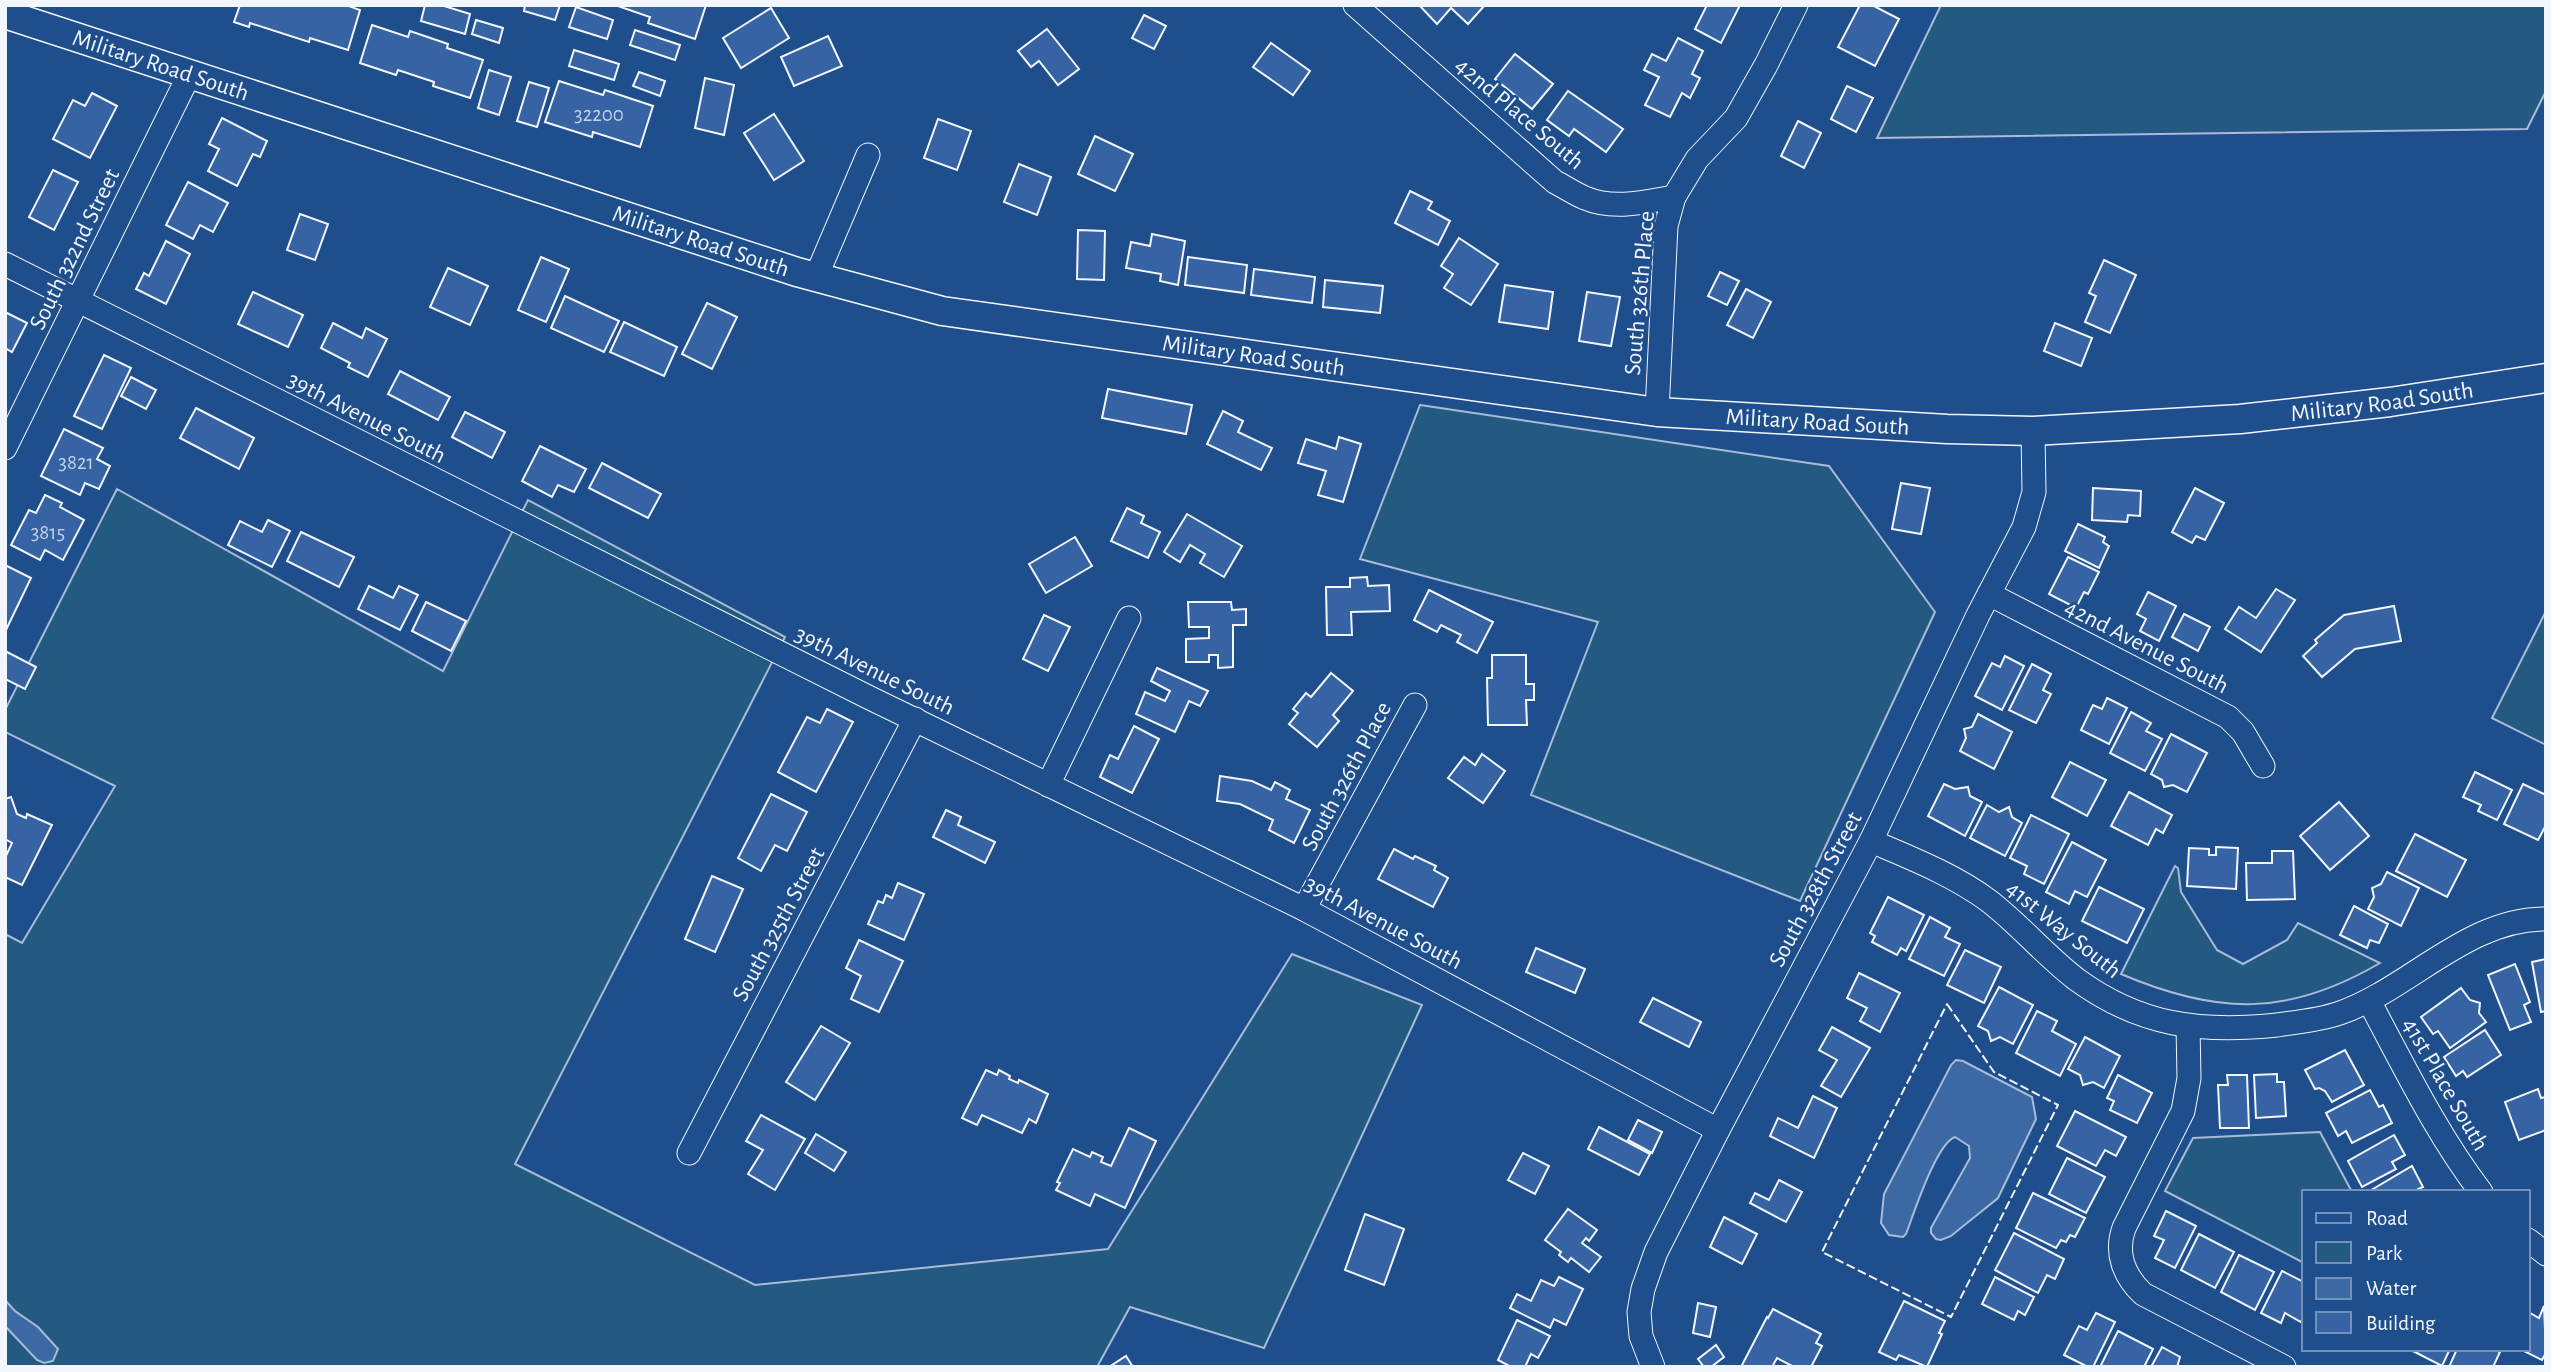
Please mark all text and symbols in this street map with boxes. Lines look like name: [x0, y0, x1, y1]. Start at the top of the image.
street label: Military Road South: [69, 26, 252, 106]
street label: 42nd Place South: [1450, 53, 1588, 174]
house number: 32200: [574, 104, 624, 125]
street label: South 322nd Street: [26, 165, 124, 334]
street label: Military Road South: [609, 202, 792, 282]
street label: South 326th Place: [1621, 210, 1659, 376]
street label: Military Road South: [1161, 331, 1346, 381]
street label: 39th Avenue South: [283, 368, 450, 468]
street label: Military Road South: [2289, 378, 2475, 426]
street label: Military Road South: [1725, 405, 1910, 440]
house number: 3821: [58, 452, 94, 473]
house number: 3815: [31, 522, 65, 543]
street label: 42nd Avenue South: [2061, 595, 2232, 698]
street label: 39th Avenue South: [791, 622, 958, 720]
street label: South 326th Place: [1298, 698, 1396, 855]
street label: South 328th Street: [1765, 808, 1867, 971]
street label: South 325th Street: [728, 843, 830, 1005]
street label: 39th Avenue South: [1301, 871, 1466, 974]
street label: 41st Way South: [2001, 876, 2125, 983]
street label: 41st Place South: [2397, 1014, 2493, 1155]
legend: [2302, 1190, 2530, 1351]
text: Road: [2366, 1208, 2408, 1229]
text: Park: [2366, 1243, 2403, 1264]
text: Water: [2366, 1278, 2416, 1299]
text: Building: [2366, 1313, 2436, 1334]

